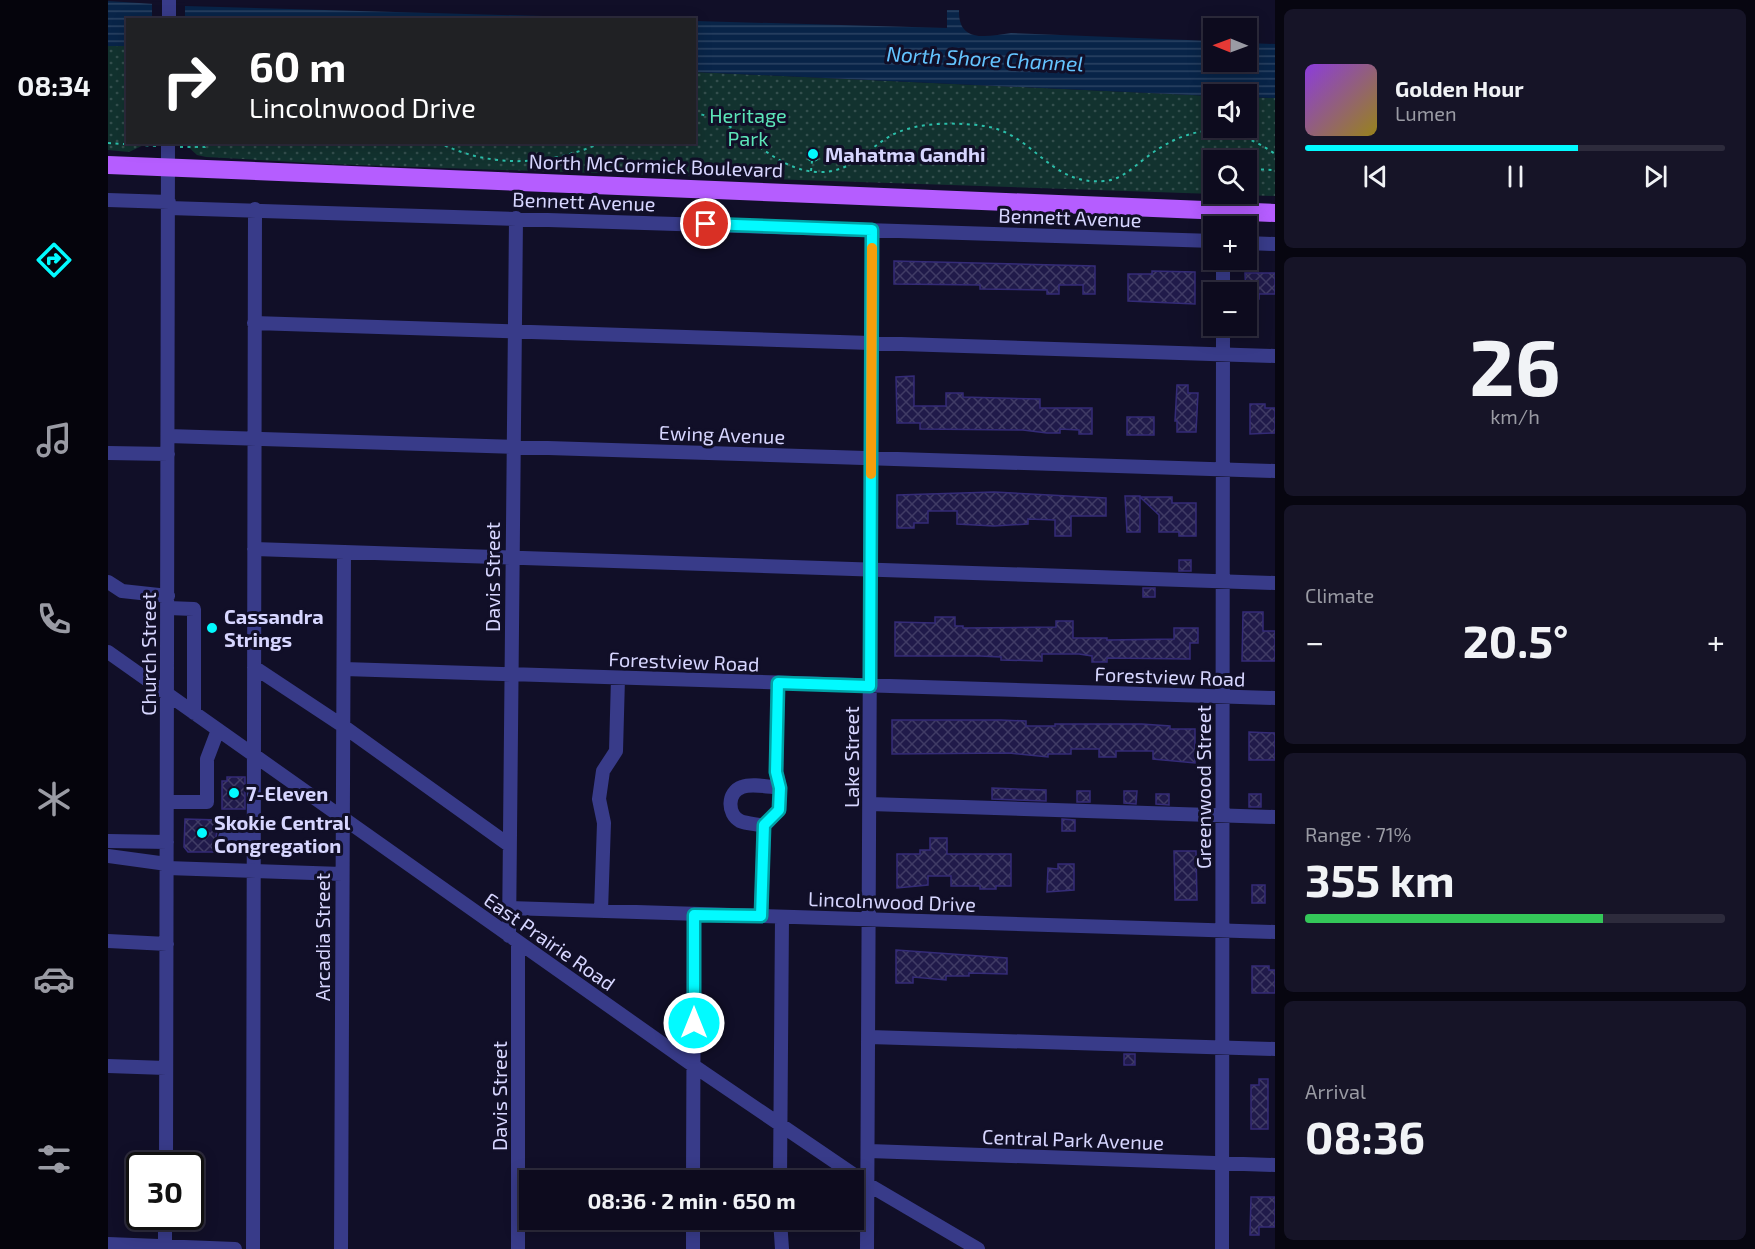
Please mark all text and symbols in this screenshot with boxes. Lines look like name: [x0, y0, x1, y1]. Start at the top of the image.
north arrow: [1203, 18, 1257, 72]
map controls: [1203, 18, 1257, 336]
text: 60 m: [249, 40, 346, 90]
water label: North Shore Channel: [886, 40, 1084, 76]
icon: right: [150, 42, 228, 120]
text: 08:34: [17, 69, 91, 101]
text: Golden Hour: [1395, 75, 1524, 101]
button: sound: [1203, 84, 1257, 138]
text: Lincolnwood Drive: [249, 91, 476, 123]
text: Lumen: [1395, 101, 1457, 125]
park label: Heritage Park: [709, 103, 787, 150]
place label: Mahatma Gandhi: [825, 142, 986, 166]
marker: Mahatma Gandhi: [806, 147, 820, 161]
street label: North McCormick Boulevard: [528, 149, 784, 181]
button: search: [1203, 150, 1257, 204]
icon: previous: [1359, 160, 1392, 193]
icon: pause: [1499, 160, 1532, 193]
icon: next: [1639, 160, 1672, 193]
street label: Bennett Avenue: [512, 187, 656, 215]
pin: [680, 198, 731, 249]
street label: Bennett Avenue: [998, 203, 1142, 231]
icon: arrive: [689, 207, 722, 240]
button: +: [1203, 216, 1257, 270]
icon: directions: [33, 239, 75, 281]
button: −: [1203, 282, 1257, 336]
text: 26: [1469, 318, 1561, 412]
text: km/h: [1490, 404, 1540, 428]
icon: music: [33, 419, 75, 461]
street label: Ewing Avenue: [658, 420, 786, 448]
street label: Davis Street: [480, 522, 504, 632]
text: Climate: [1305, 583, 1374, 607]
street label: Church Street: [136, 592, 160, 716]
icon: phone: [33, 598, 75, 640]
place label: Cassandra Strings: [224, 604, 324, 651]
text: 20.5°: [1463, 613, 1568, 667]
marker: Cassandra Strings: [205, 621, 219, 635]
text: −: [1305, 621, 1324, 661]
text: +: [1707, 621, 1725, 661]
street label: Forestview Road: [608, 646, 760, 676]
street label: Forestview Road: [1094, 661, 1246, 691]
street label: Greenwood Street: [1191, 705, 1215, 869]
street label: Lake Street: [839, 706, 863, 808]
icon: climate: [33, 778, 75, 820]
place label: 7-Eleven: [246, 781, 328, 805]
marker: 7-Eleven: [227, 786, 241, 800]
place label: Skokie Central Congregation: [214, 810, 351, 857]
text: Range · 71%: [1305, 822, 1412, 846]
marker: Skokie Central Congregation: [195, 826, 209, 840]
text: 355 km: [1305, 852, 1455, 906]
street label: Arcadia Street: [310, 872, 334, 1001]
street label: Lincolnwood Drive: [808, 886, 976, 916]
street label: East Prairie Road: [480, 887, 620, 995]
icon: car: [33, 958, 75, 1000]
position arrow: [662, 991, 726, 1055]
street label: Davis Street: [487, 1041, 511, 1151]
text: Arrival: [1305, 1079, 1366, 1103]
text: 08:36: [1305, 1109, 1425, 1163]
street label: Central Park Avenue: [982, 1124, 1164, 1154]
icon: filters: [33, 1138, 75, 1180]
speed limit sign: 30: [126, 1152, 204, 1230]
text: 08:36 · 2 min · 650 m: [587, 1187, 796, 1213]

